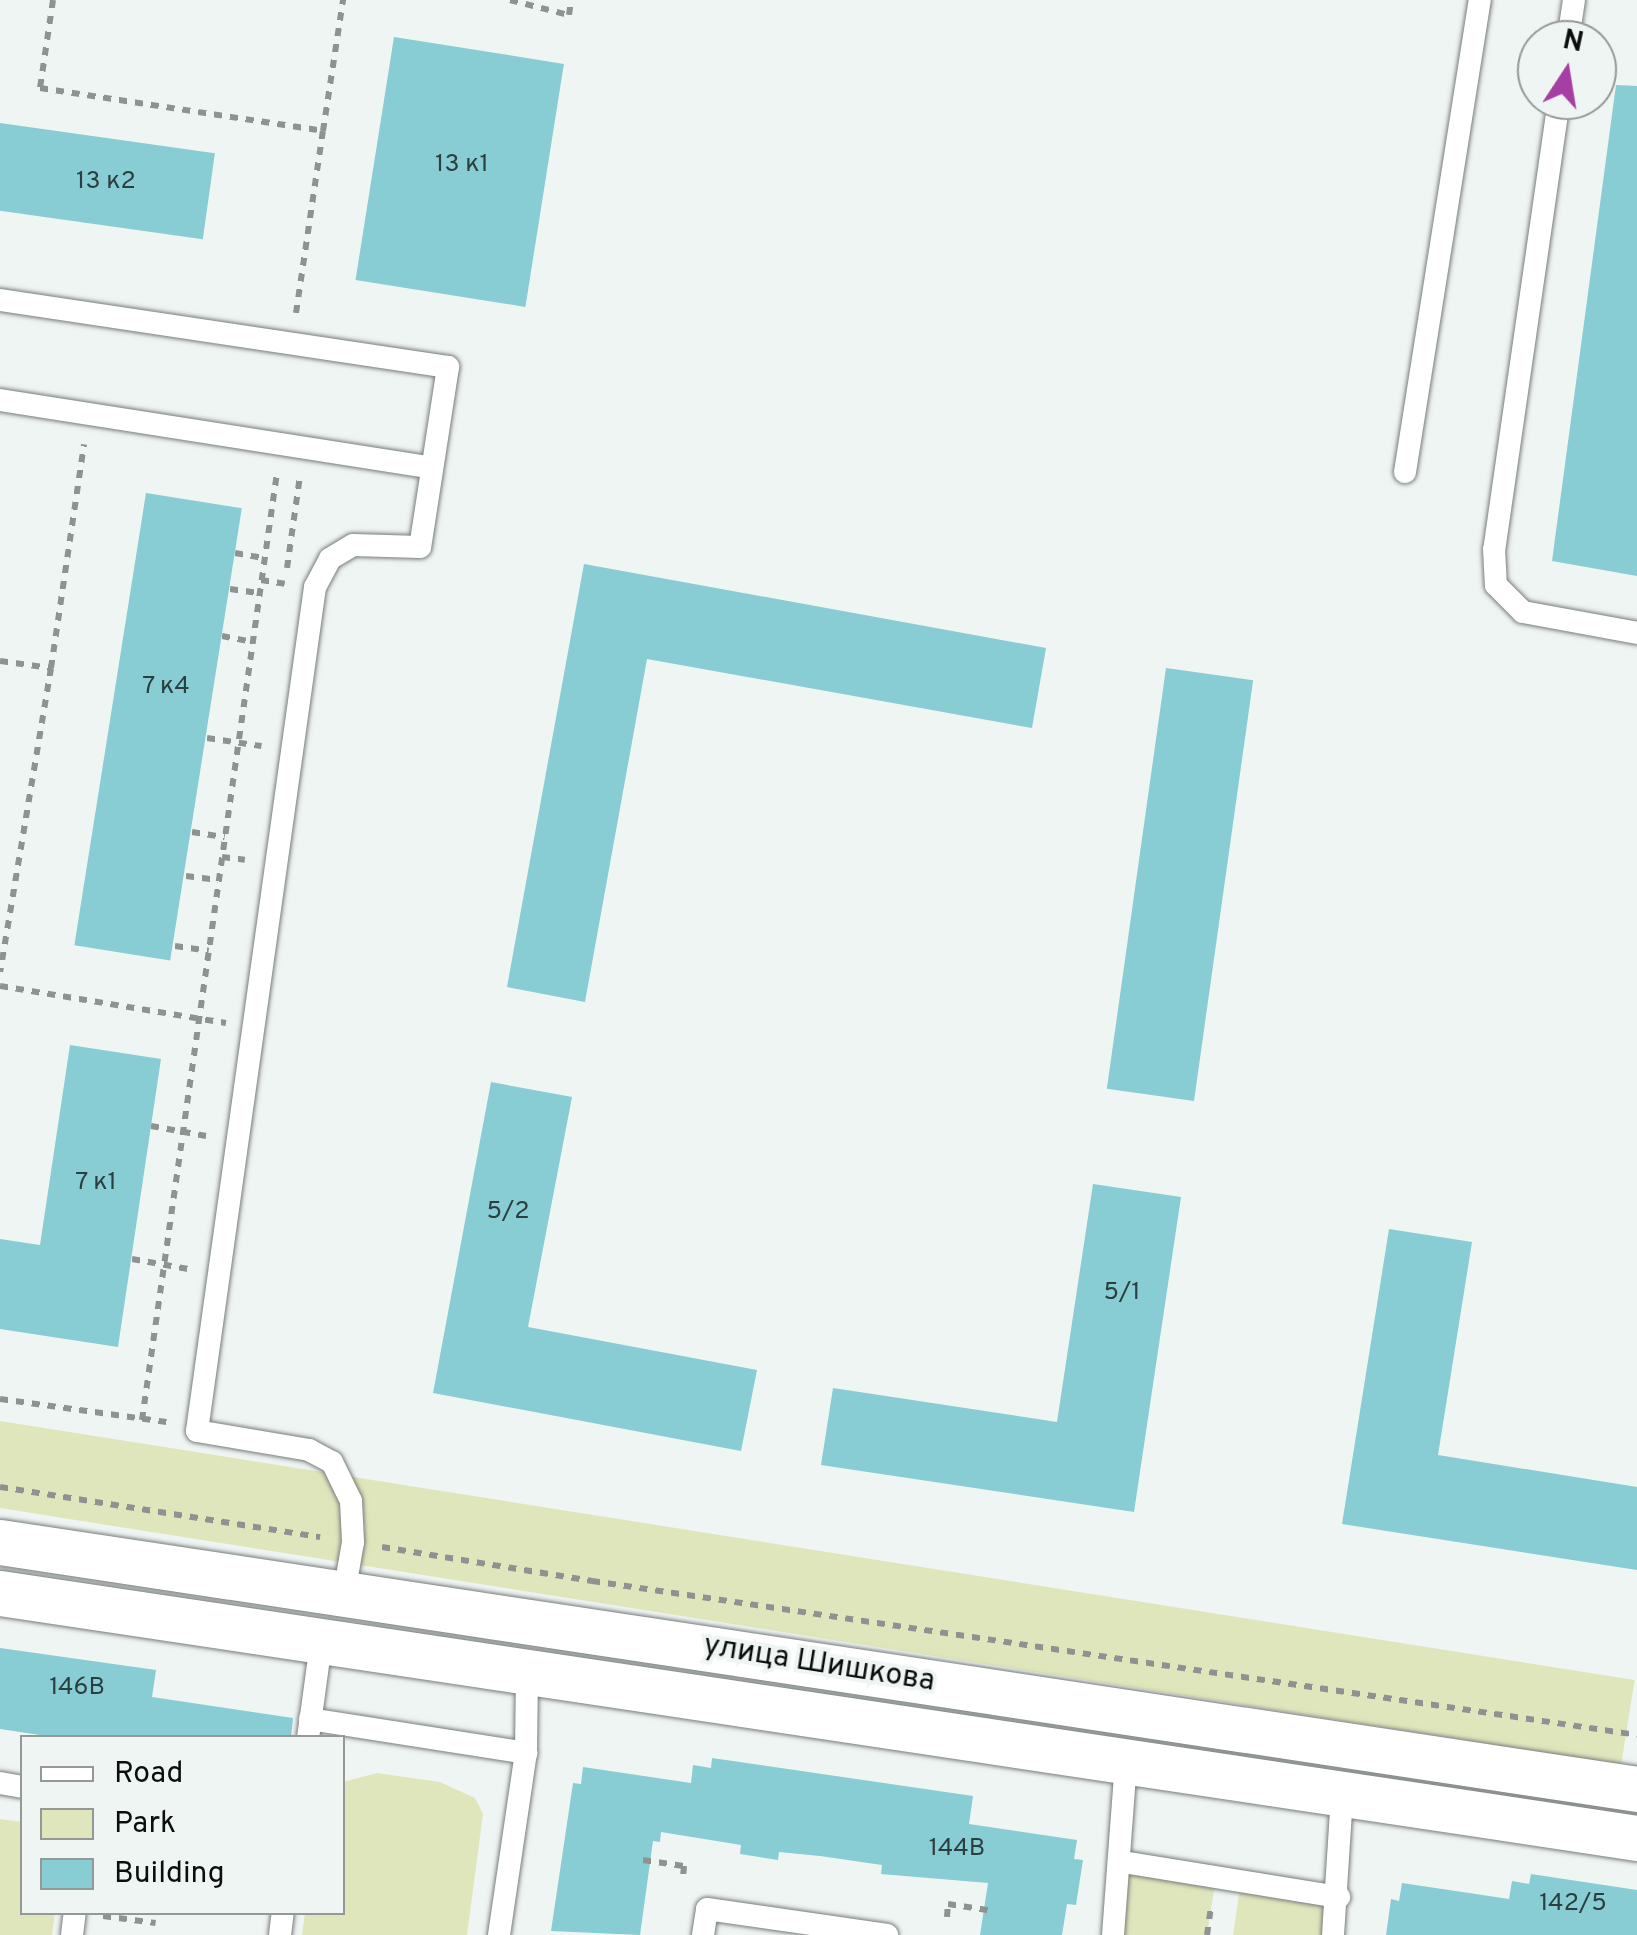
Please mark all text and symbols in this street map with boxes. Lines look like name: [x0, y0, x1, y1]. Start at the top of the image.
north arrow: [1517, 20, 1617, 120]
text: N: [1559, 23, 1586, 62]
house number: 13 к1: [435, 150, 489, 180]
house number: 13 к2: [76, 167, 136, 197]
house number: 7 к4: [142, 672, 190, 702]
house number: 7 к1: [75, 1168, 117, 1198]
house number: 5/2: [486, 1197, 530, 1227]
house number: 5/1: [1103, 1278, 1141, 1308]
street label: улица Шишкова: [701, 1629, 937, 1701]
house number: 146В: [49, 1673, 105, 1703]
legend: [20, 1735, 345, 1915]
text: Road: [114, 1756, 183, 1793]
text: Park: [114, 1806, 176, 1843]
house number: 144В: [929, 1834, 985, 1864]
text: Building: [114, 1856, 225, 1893]
house number: 142/5: [1539, 1889, 1607, 1919]

